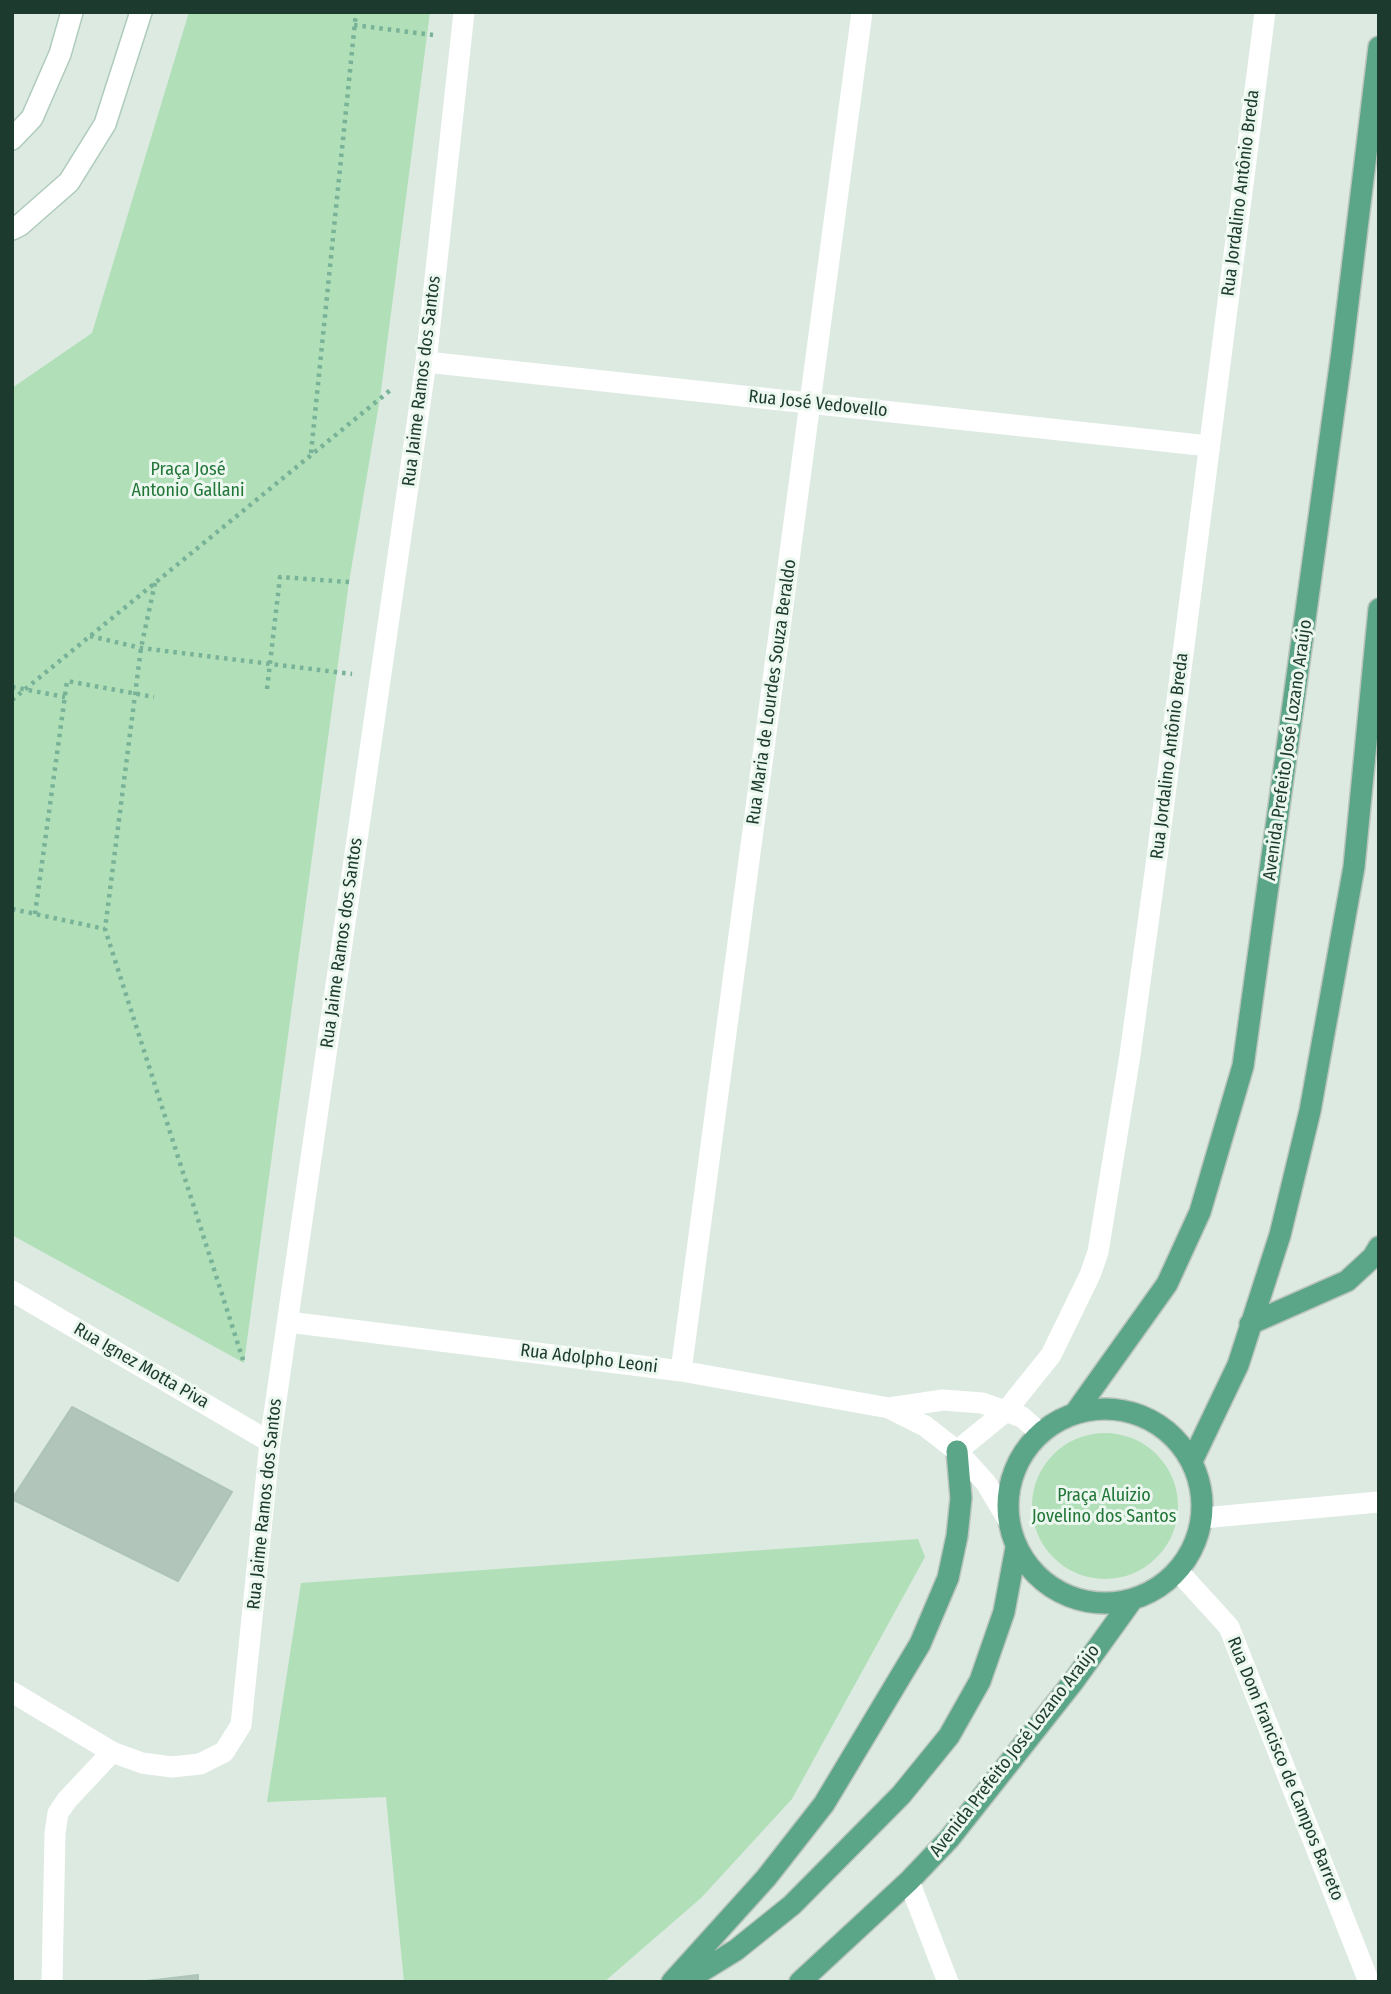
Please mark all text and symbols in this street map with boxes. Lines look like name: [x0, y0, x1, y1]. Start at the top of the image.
street label: Rua Jordalino Antônio Breda: [1218, 88, 1264, 298]
street label: Rua Jaime Ramos dos Santos: [398, 274, 446, 488]
street label: Rua José Vedovello: [747, 386, 889, 422]
park label: Praça José Antonio Gallani: [132, 459, 244, 502]
street label: Rua Maria de Lourdes Souza Beraldo: [743, 558, 801, 826]
street label: Avenida Prefeito José Lozano Araújo: [1259, 618, 1317, 882]
street label: Rua Jordalino Antônio Breda: [1147, 651, 1193, 861]
street label: Rua Jaime Ramos dos Santos: [317, 836, 367, 1050]
street label: Rua Ignez Motta Piva: [70, 1319, 212, 1413]
street label: Rua Adolpho Leoni: [519, 1340, 659, 1378]
street label: Rua Jaime Ramos dos Santos: [243, 1397, 287, 1611]
park label: Praça Aluizio Jovelino dos Santos: [1032, 1485, 1176, 1528]
street label: Rua Dom Francisco de Campos Barreto: [1222, 1634, 1348, 1904]
street label: Avenida Prefeito José Lozano Araújo: [925, 1641, 1105, 1861]

